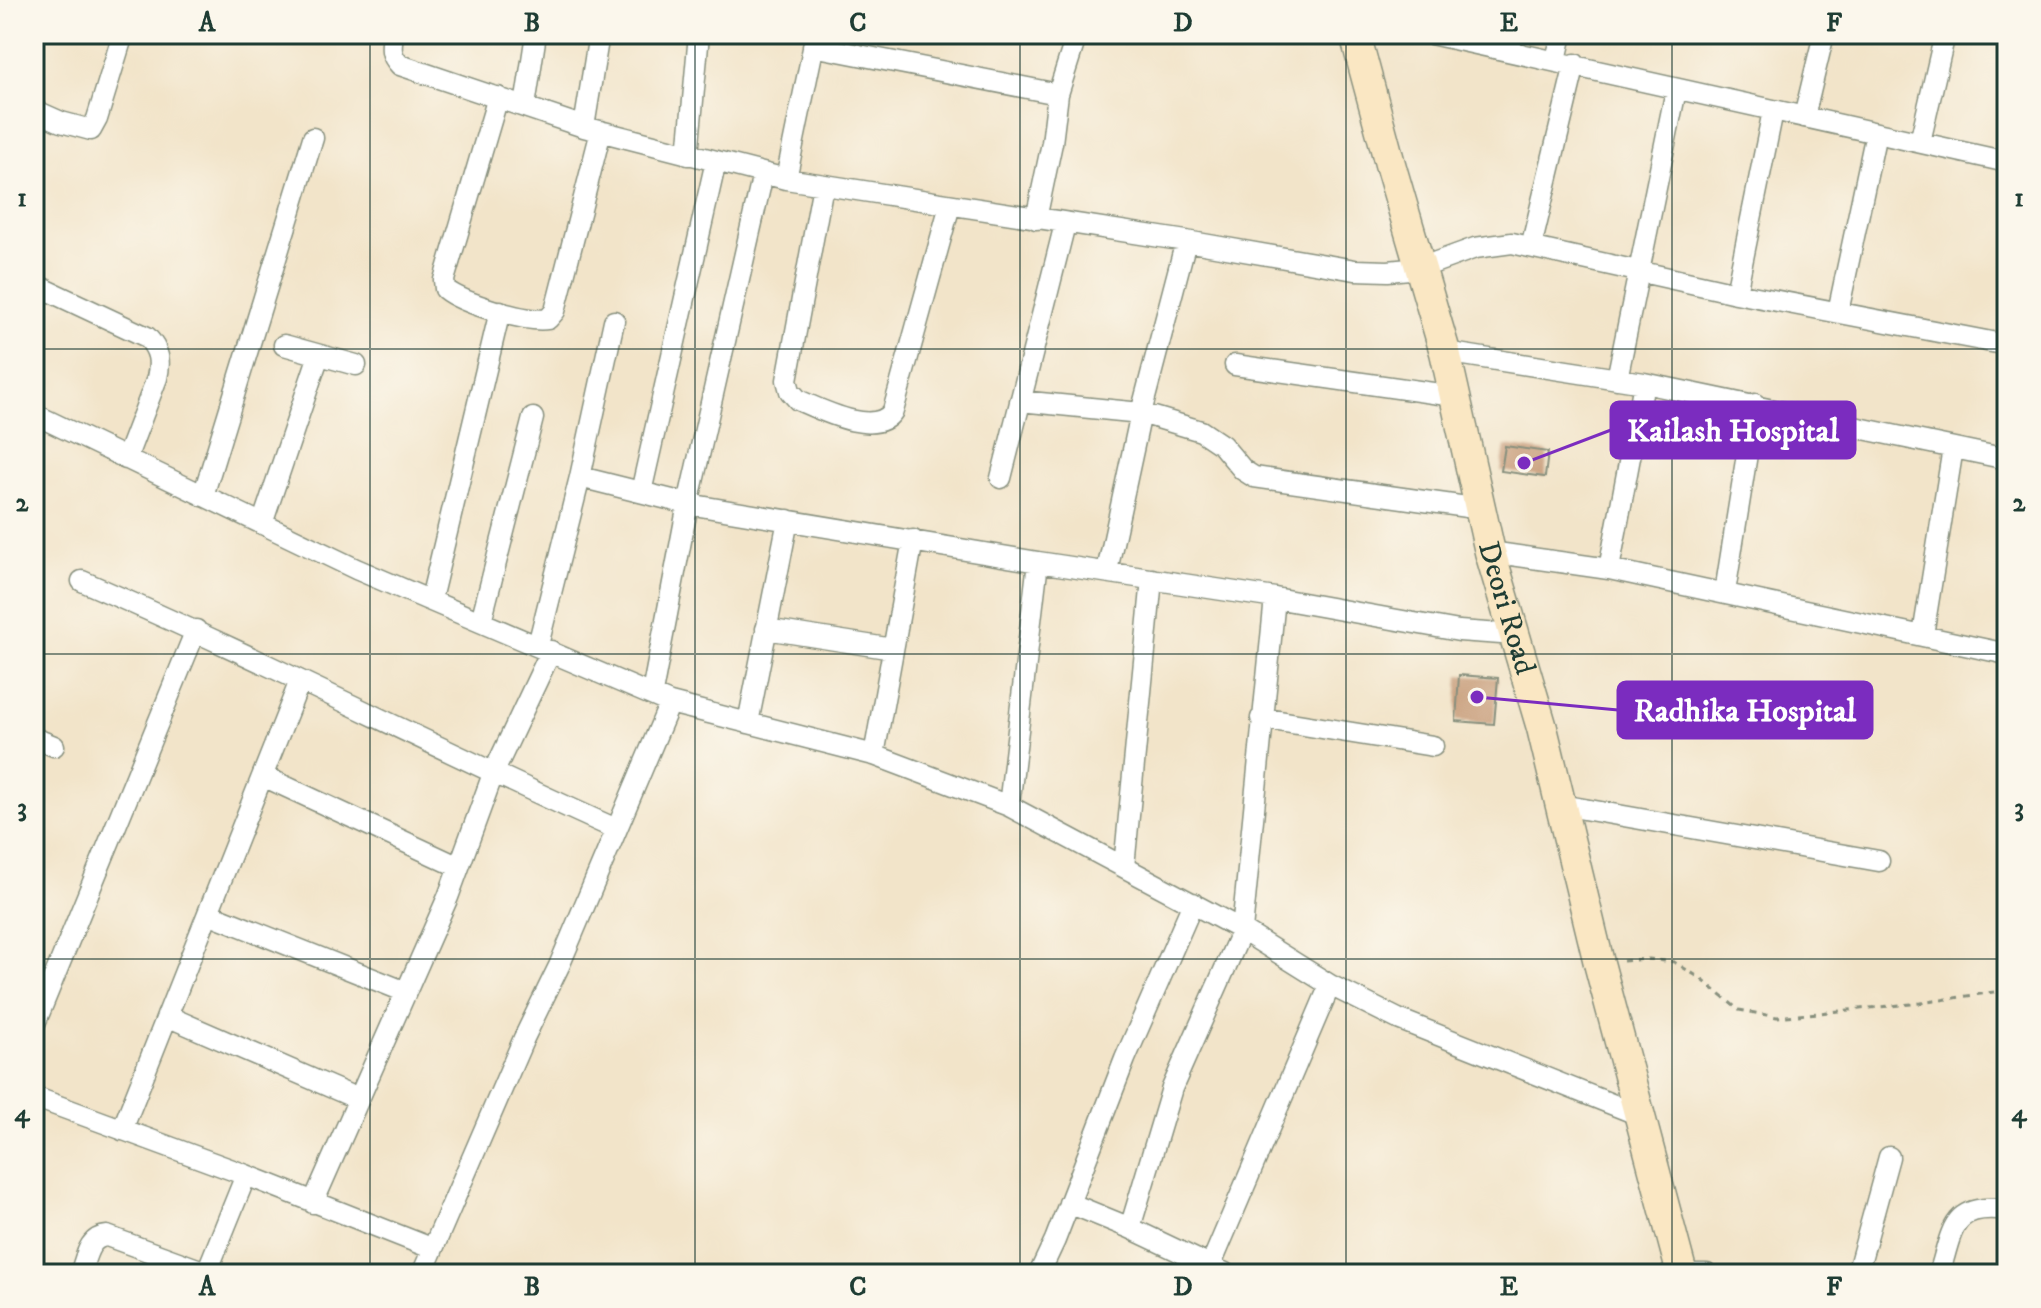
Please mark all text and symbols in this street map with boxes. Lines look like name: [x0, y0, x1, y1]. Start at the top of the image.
text: A: [198, 7, 217, 40]
text: B: [524, 7, 540, 40]
text: C: [849, 7, 867, 40]
text: D: [1173, 7, 1193, 40]
text: E: [1500, 7, 1518, 40]
text: F: [1826, 7, 1843, 40]
text: 1: [17, 182, 27, 215]
text: 1: [2014, 182, 2024, 215]
callout: Kailash Hospital: [1611, 402, 1855, 458]
text: Kailash Hospital: [1627, 412, 1839, 452]
text: 2: [16, 487, 30, 520]
text: 2: [2013, 487, 2027, 520]
street label: Deori Road: [1469, 537, 1544, 679]
callout: Radhika Hospital: [1618, 682, 1872, 738]
text: Radhika Hospital: [1634, 692, 1857, 732]
text: 3: [17, 792, 27, 825]
text: 3: [2014, 792, 2024, 825]
text: 4: [15, 1097, 31, 1130]
text: 4: [2012, 1097, 2028, 1130]
text: A: [198, 1271, 217, 1304]
text: B: [524, 1271, 540, 1304]
text: C: [849, 1271, 867, 1304]
text: D: [1173, 1271, 1193, 1304]
text: E: [1500, 1271, 1518, 1304]
text: F: [1826, 1271, 1843, 1304]

